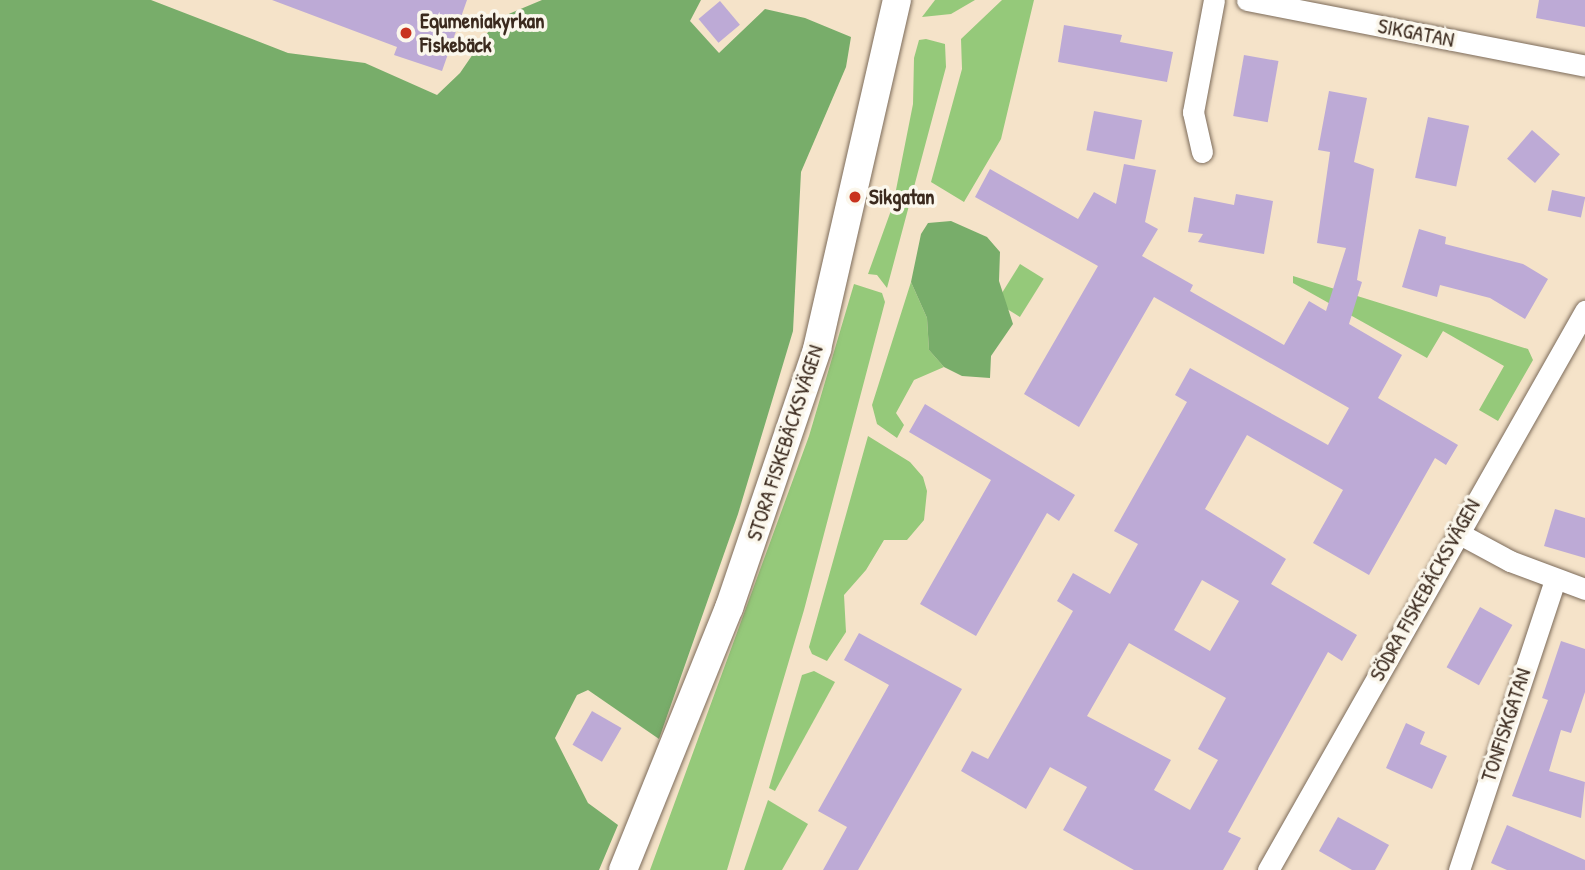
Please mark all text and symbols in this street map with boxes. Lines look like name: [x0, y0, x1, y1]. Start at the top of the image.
place label: Equmeniakyrkan Fiskebäck: [420, 8, 545, 58]
street label: SIKGATAN: [1376, 13, 1456, 53]
marker: Equmeniakyrkan Fiskebäck: [398, 25, 414, 41]
place label: Sikgatan: [869, 184, 935, 210]
marker: Sikgatan: [847, 189, 863, 205]
street label: STORA FISKEBÄCKSVÄGEN: [741, 342, 829, 544]
street label: SÖDRA FISKEBÄCKSVÄGEN: [1364, 495, 1486, 685]
street label: TONFISKGATAN: [1476, 665, 1536, 785]

